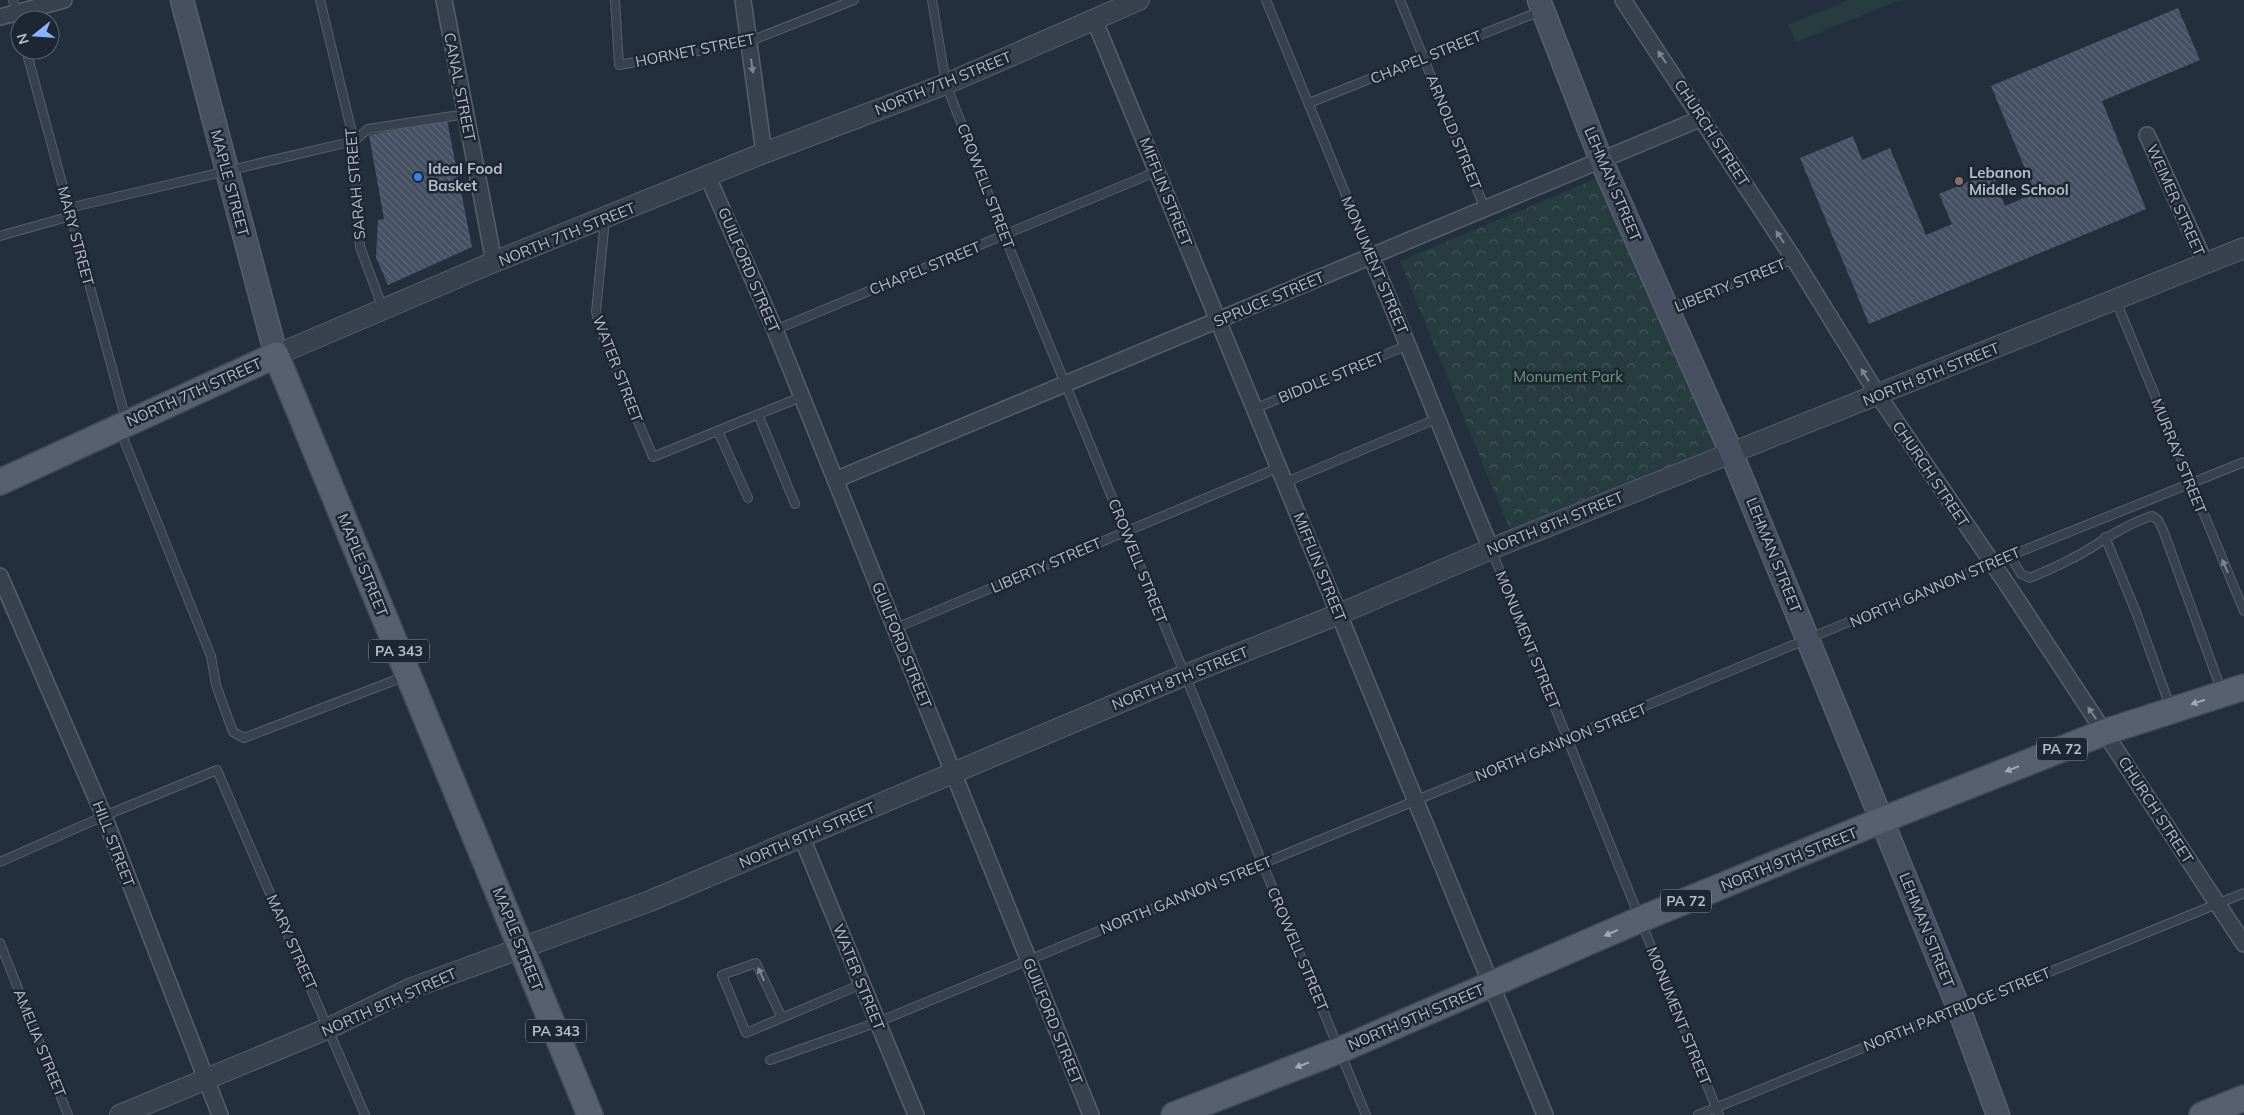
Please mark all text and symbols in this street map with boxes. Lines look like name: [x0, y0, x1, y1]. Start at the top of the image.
north arrow: [10, 10, 60, 60]
street label: CHAPEL STREET: [1367, 26, 1485, 88]
street label: HORNET STREET: [634, 29, 756, 71]
text: N: [12, 31, 33, 46]
street label: CANAL STREET: [440, 31, 480, 143]
street label: NORTH 7TH STREET: [872, 47, 1014, 119]
one-way arrow: [1657, 50, 1666, 64]
one-way arrow: [748, 58, 756, 74]
street label: ARNOLD STREET: [1422, 72, 1486, 192]
street label: CHURCH STREET: [1670, 76, 1754, 190]
street label: CROWELL STREET: [953, 121, 1019, 251]
street label: LEHMAN STREET: [1580, 124, 1646, 244]
street label: SARAH STREET: [341, 127, 369, 241]
street label: MAPLE STREET: [207, 128, 253, 238]
street label: MIFFLIN STREET: [1135, 135, 1197, 249]
street label: WEIMER STREET: [2143, 141, 2209, 259]
place label: Ideal Food Basket: [428, 159, 502, 195]
place label: Lebanon Middle School: [1969, 163, 2069, 199]
marker: Ideal Food Basket: [412, 171, 424, 183]
marker: Lebanon Middle School: [1953, 175, 1965, 187]
street label: MARY STREET: [54, 184, 98, 288]
street label: MONUMENT STREET: [1337, 193, 1413, 337]
street label: NORTH 7TH STREET: [496, 198, 638, 270]
street label: GUILFORD STREET: [714, 204, 784, 336]
one-way arrow: [1775, 230, 1784, 243]
street label: CHAPEL STREET: [866, 237, 984, 299]
street label: LIBERTY STREET: [1672, 254, 1788, 316]
street label: SPRUCE STREET: [1211, 267, 1327, 331]
street label: WATER STREET: [589, 313, 647, 425]
street label: NORTH 8TH STREET: [1860, 338, 2002, 410]
street label: BIDDLE STREET: [1275, 347, 1387, 407]
street label: NORTH 7TH STREET: [124, 354, 264, 430]
park label: Monument Park: [1513, 367, 1623, 386]
one-way arrow: [1860, 368, 1870, 381]
street label: MURRAY STREET: [2147, 396, 2211, 516]
street label: CHURCH STREET: [1889, 417, 1973, 531]
street label: NORTH 8TH STREET: [1484, 487, 1626, 559]
street label: LEHMAN STREET: [1742, 495, 1806, 615]
street label: CROWELL STREET: [1104, 496, 1172, 626]
street label: MIFFLIN STREET: [1289, 510, 1351, 624]
street label: MAPLE STREET: [334, 511, 392, 619]
street label: LIBERTY STREET: [988, 533, 1104, 597]
street label: NORTH GANNON STREET: [1847, 542, 2023, 632]
one-way arrow: [2221, 558, 2229, 573]
street label: MONUMENT STREET: [1492, 568, 1564, 712]
street label: GUILFORD STREET: [868, 579, 936, 711]
road number: PA 343: [369, 640, 429, 662]
street label: NORTH 8TH STREET: [1109, 642, 1251, 714]
street label: NORTH GANNON STREET: [1472, 699, 1650, 785]
one-way arrow: [2190, 699, 2205, 706]
one-way arrow: [2087, 707, 2097, 720]
road number: PA 72: [2037, 738, 2087, 761]
street label: CHURCH STREET: [2114, 753, 2198, 867]
one-way arrow: [2004, 765, 2019, 773]
street label: HILL STREET: [89, 798, 139, 890]
street label: NORTH 8TH STREET: [736, 798, 878, 872]
street label: NORTH 9TH STREET: [1718, 823, 1860, 895]
street label: NORTH GANNON STREET: [1097, 852, 1275, 938]
street label: LEHMAN STREET: [1895, 870, 1959, 990]
street label: CROWELL STREET: [1263, 884, 1333, 1014]
street label: MAPLE STREET: [489, 885, 547, 993]
road number: PA 72: [1661, 889, 1711, 912]
street label: MARY STREET: [263, 891, 321, 993]
street label: WATER STREET: [829, 921, 889, 1033]
one-way arrow: [1604, 929, 1618, 937]
street label: MONUMENT STREET: [1643, 944, 1715, 1088]
street label: GUILFORD STREET: [1019, 955, 1087, 1087]
street label: NORTH PARTRIDGE STREET: [1861, 963, 2053, 1055]
street label: NORTH 8TH STREET: [319, 964, 459, 1040]
one-way arrow: [757, 967, 765, 981]
street label: NORTH 9TH STREET: [1345, 980, 1487, 1054]
street label: AMELIA STREET: [10, 986, 70, 1100]
road number: PA 343: [526, 1019, 586, 1042]
one-way arrow: [1294, 1062, 1309, 1069]

